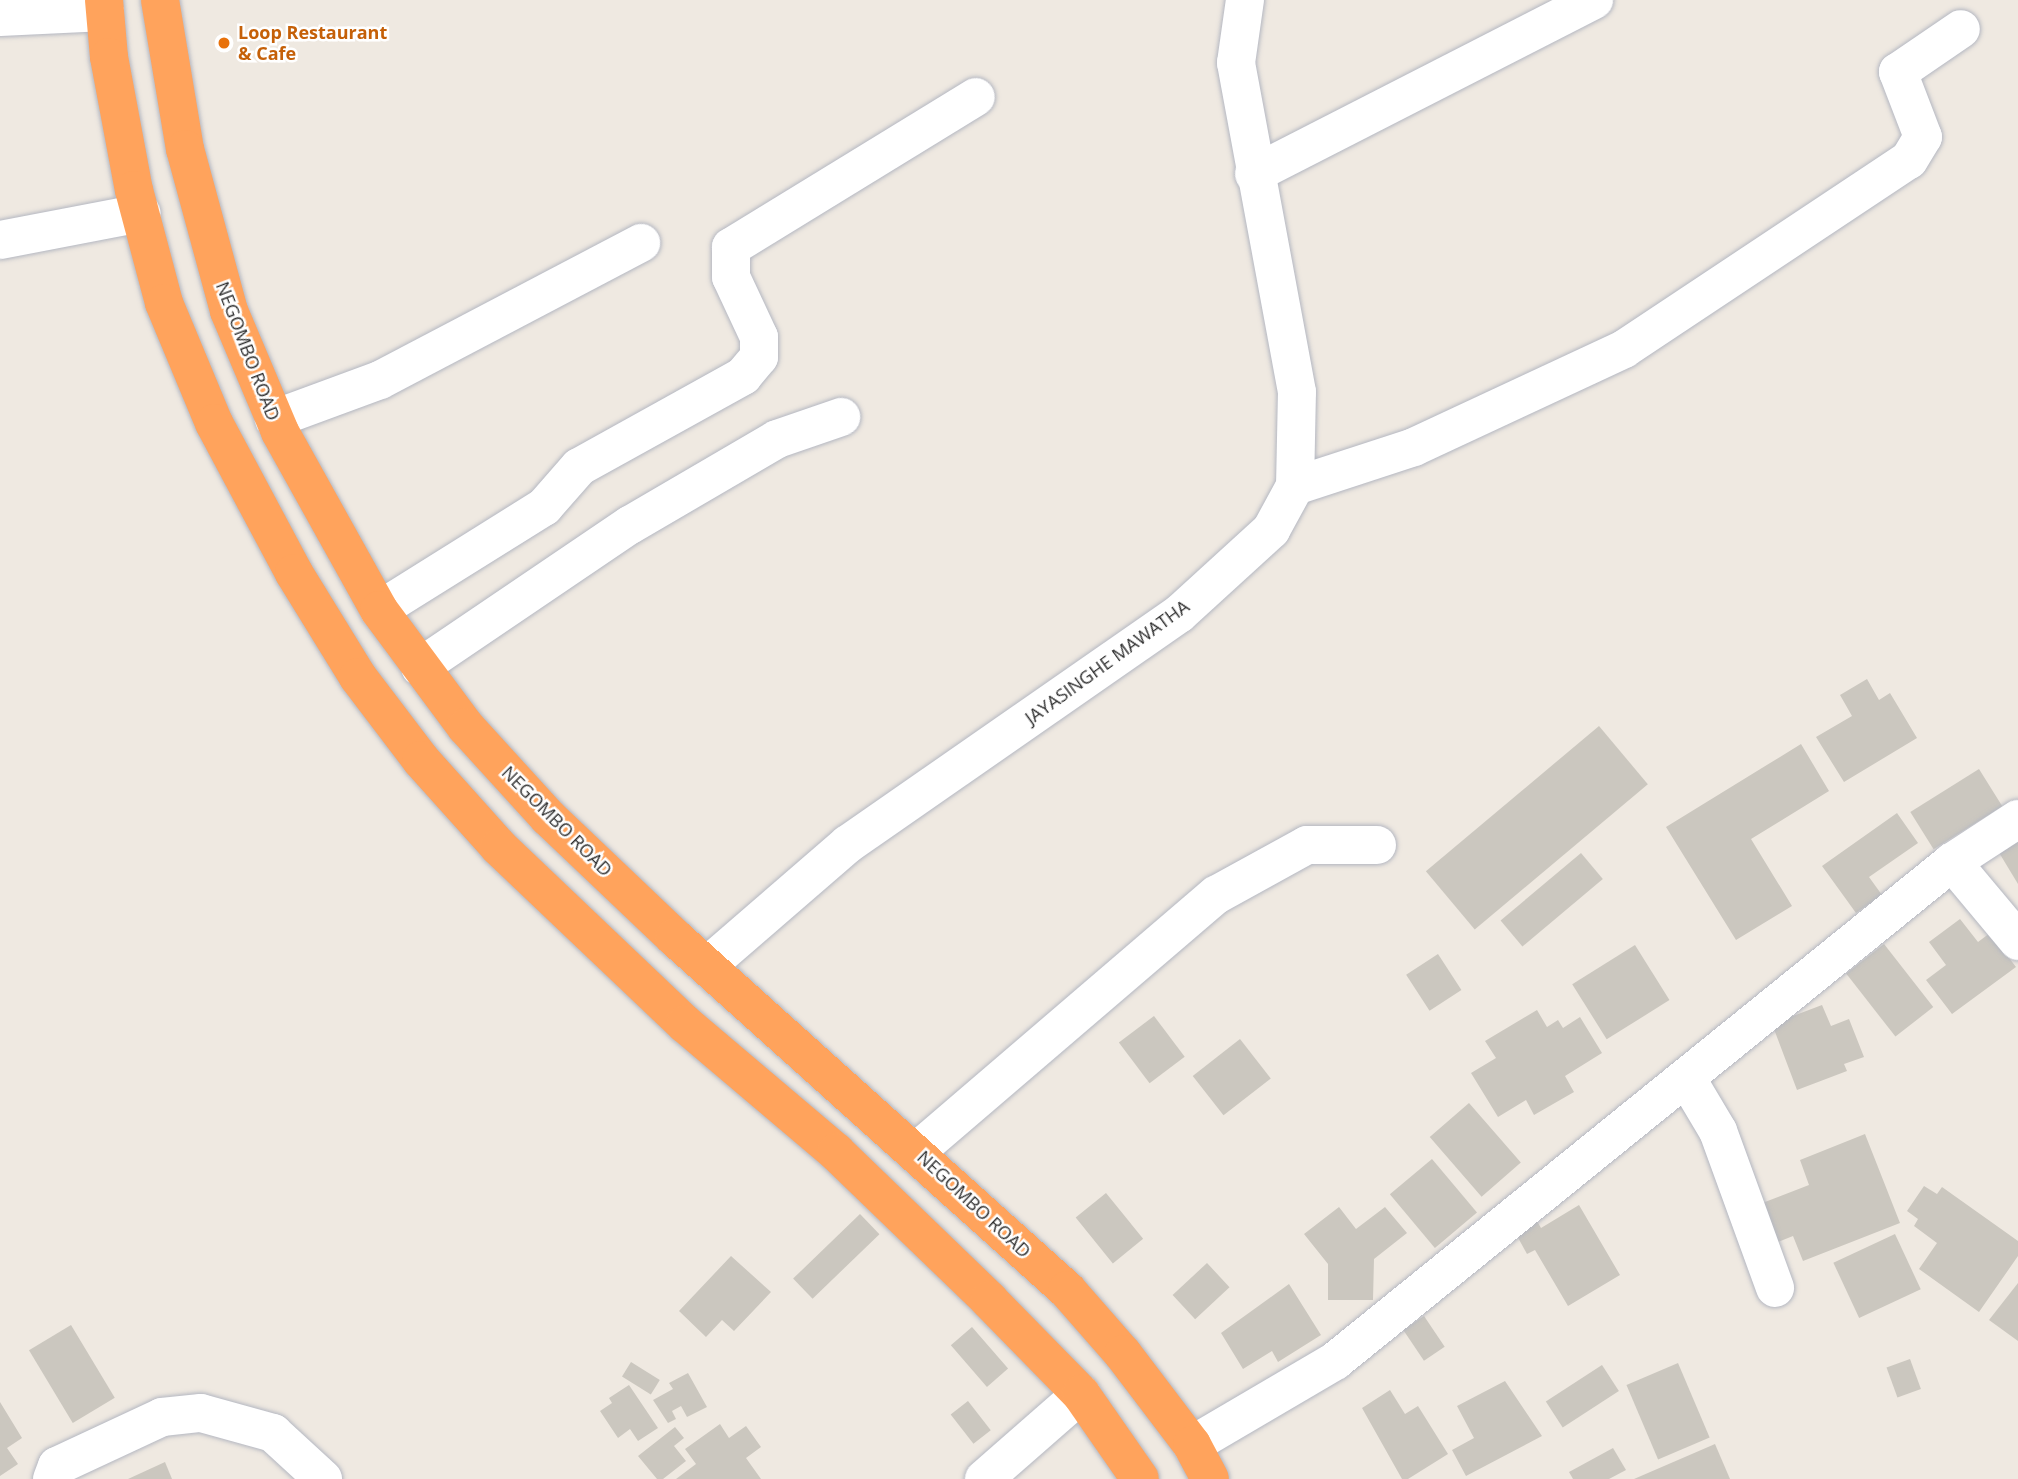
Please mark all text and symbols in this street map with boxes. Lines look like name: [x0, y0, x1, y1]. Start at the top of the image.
place label: Loop Restaurant & Cafe: [238, 22, 387, 64]
marker: Loop Restaurant & Cafe: [216, 35, 232, 51]
street label: NEGOMBO ROAD: [212, 279, 284, 423]
street label: JAYASINGHE MAWATHA: [1021, 595, 1193, 729]
street label: NEGOMBO ROAD: [498, 762, 616, 880]
street label: NEGOMBO ROAD: [913, 1146, 1035, 1262]

